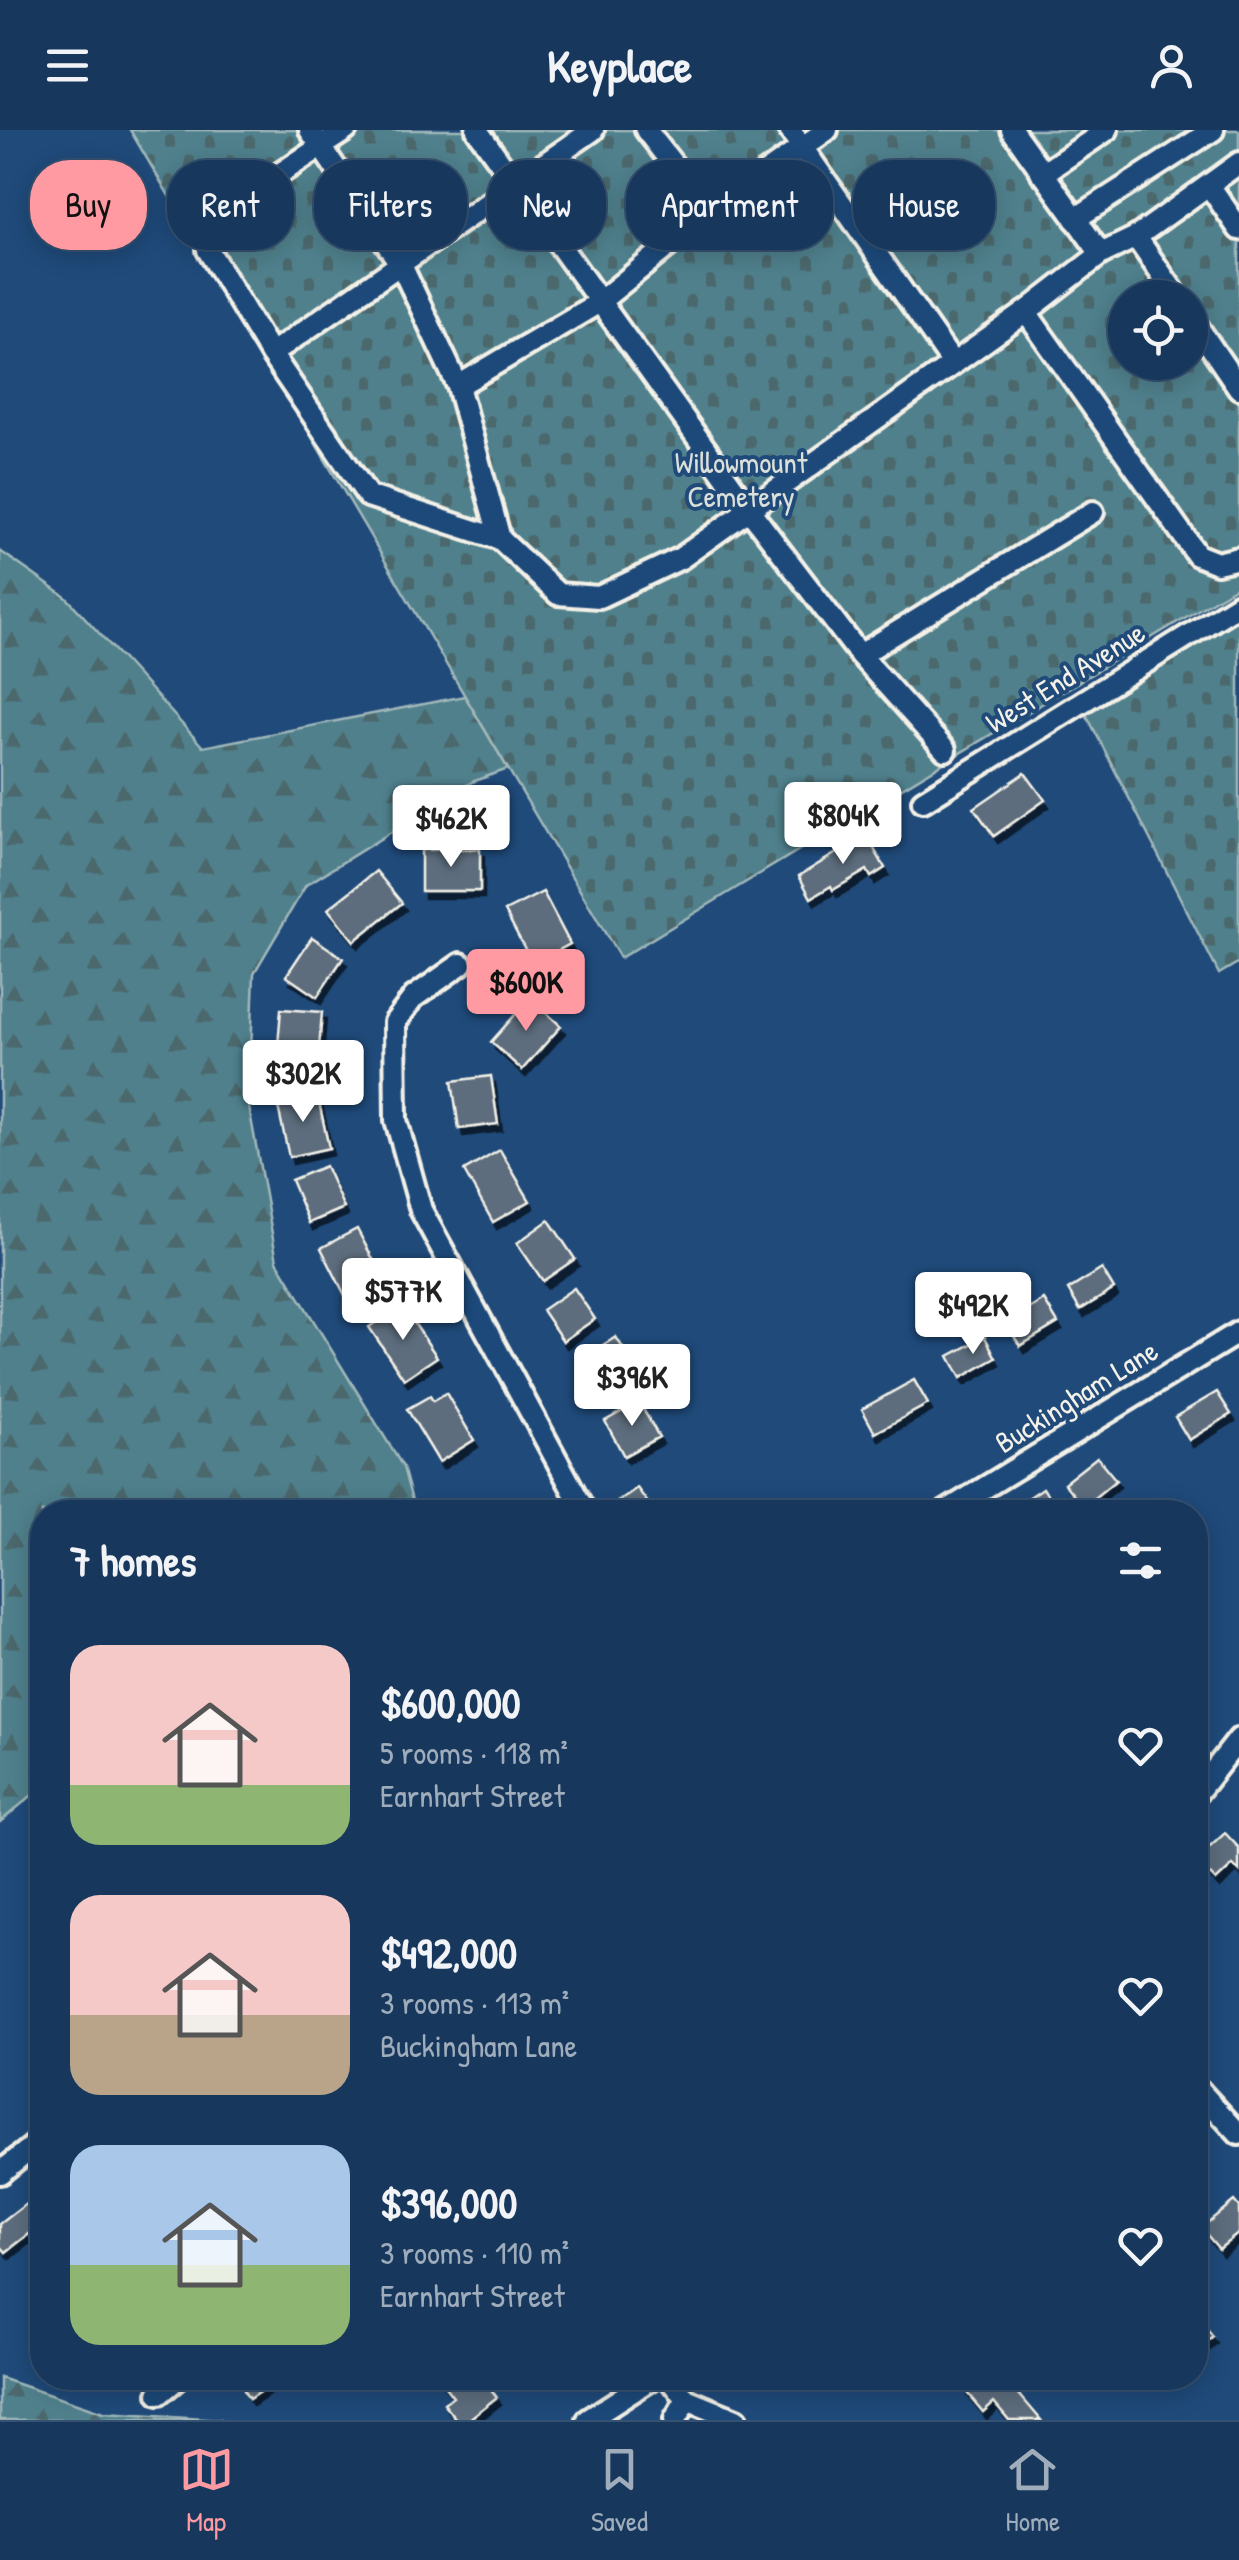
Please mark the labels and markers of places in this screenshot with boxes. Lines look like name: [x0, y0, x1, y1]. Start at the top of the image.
pin: $804K: [773, 782, 913, 867]
pin: $462K: [381, 785, 521, 870]
pin: $600K: [456, 949, 596, 1034]
pin: $302K: [233, 1040, 373, 1125]
pin: $577K: [333, 1258, 473, 1343]
pin: $492K: [903, 1272, 1043, 1357]
pin: $396K: [562, 1344, 702, 1429]

